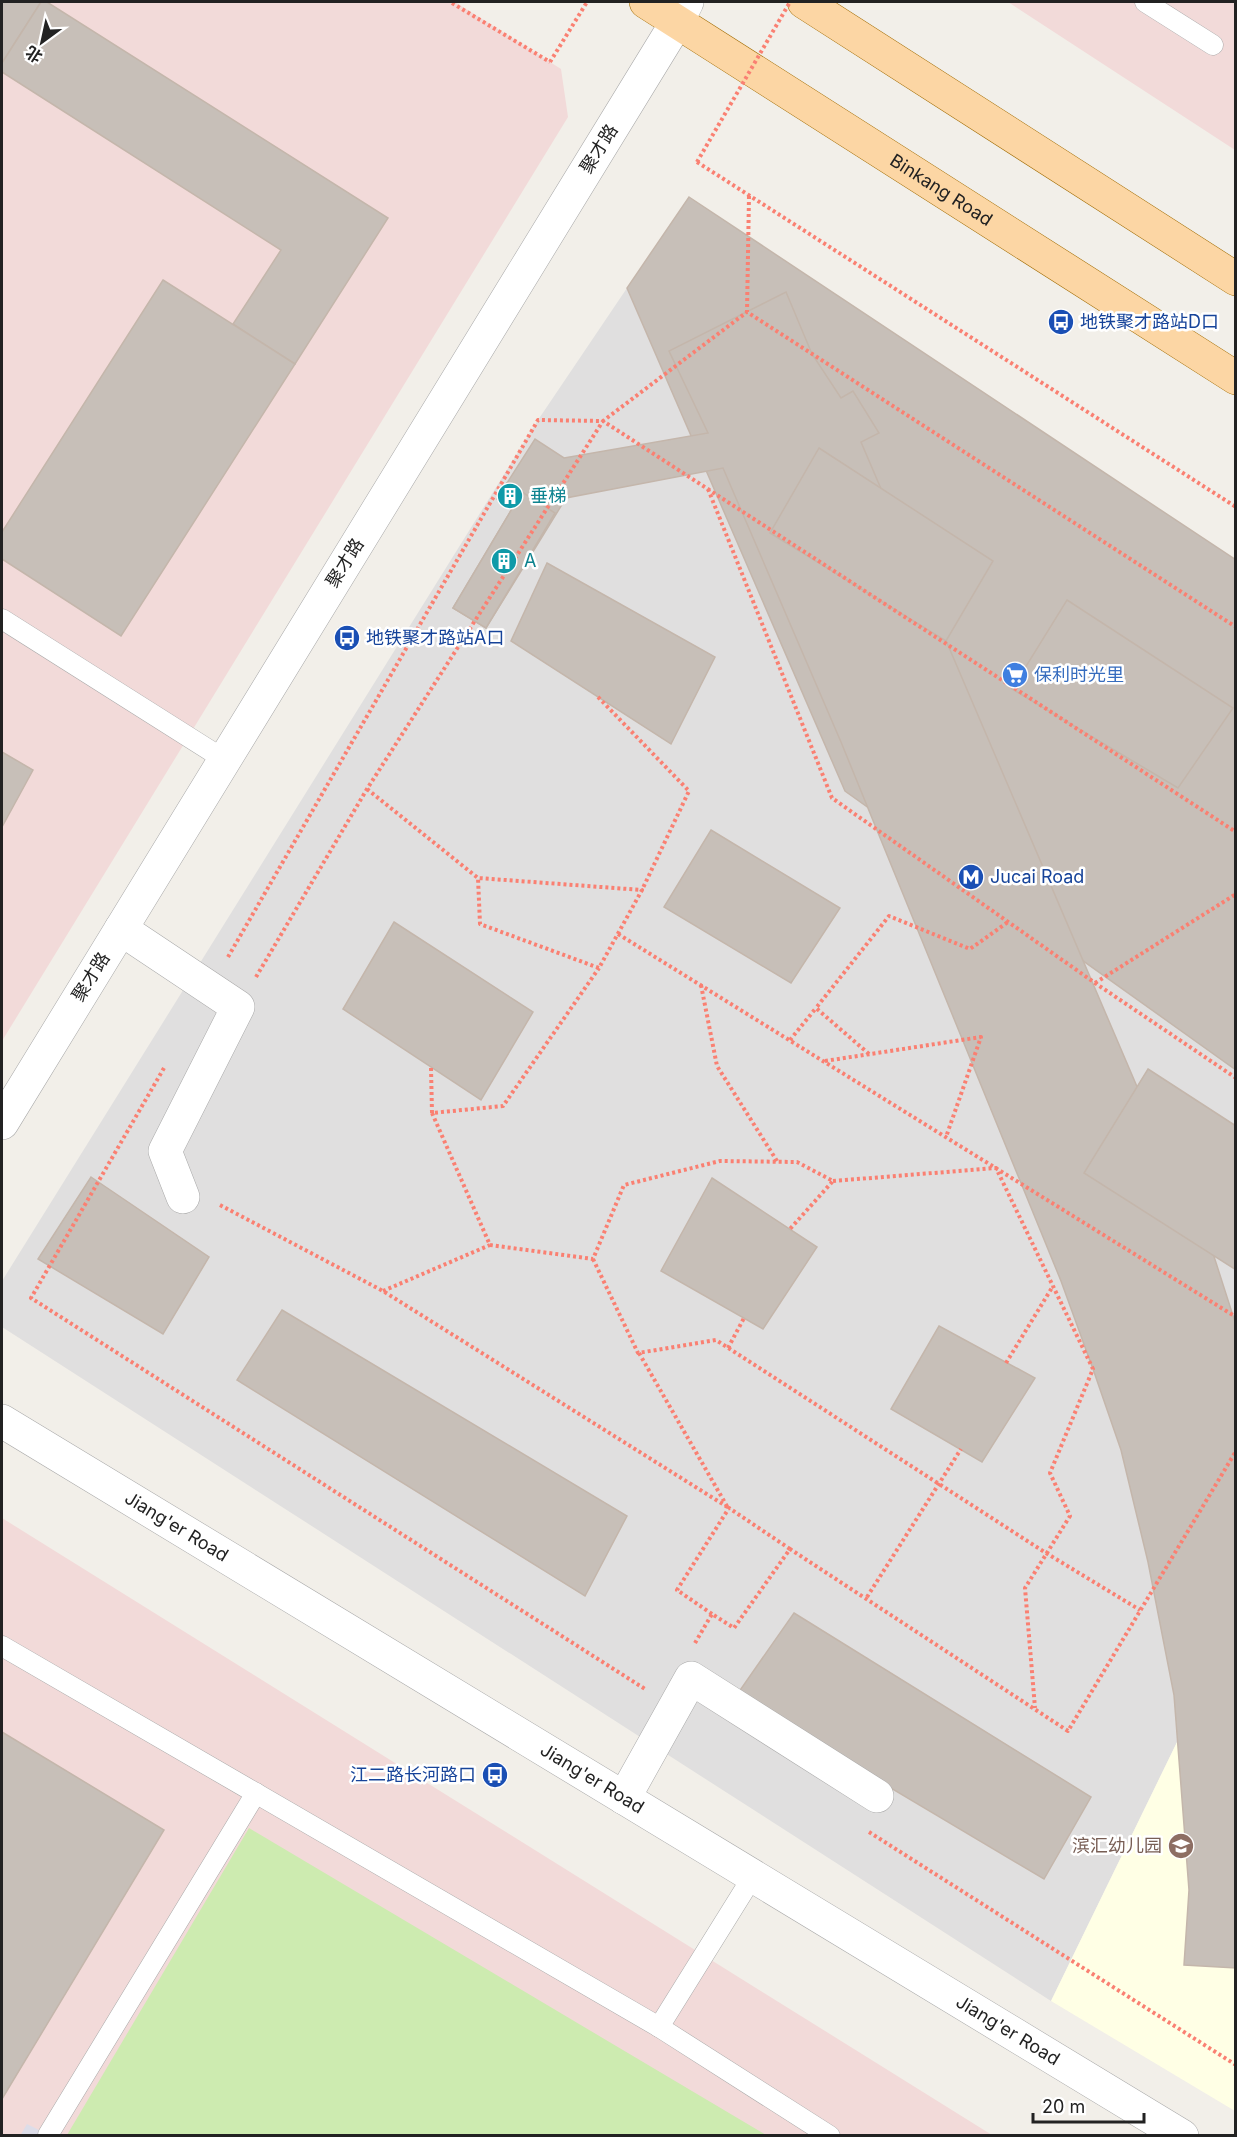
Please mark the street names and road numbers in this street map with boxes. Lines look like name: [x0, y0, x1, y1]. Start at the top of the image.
street label: 聚才路: [575, 120, 622, 177]
street label: Binkang Road: [886, 149, 996, 230]
street label: 聚才路: [321, 534, 368, 591]
street label: 聚才路: [67, 948, 114, 1005]
street label: Jiang'er Road: [121, 1487, 232, 1566]
street label: Jiang'er Road: [537, 1739, 648, 1818]
street label: Jiang'er Road: [952, 1991, 1064, 2069]

